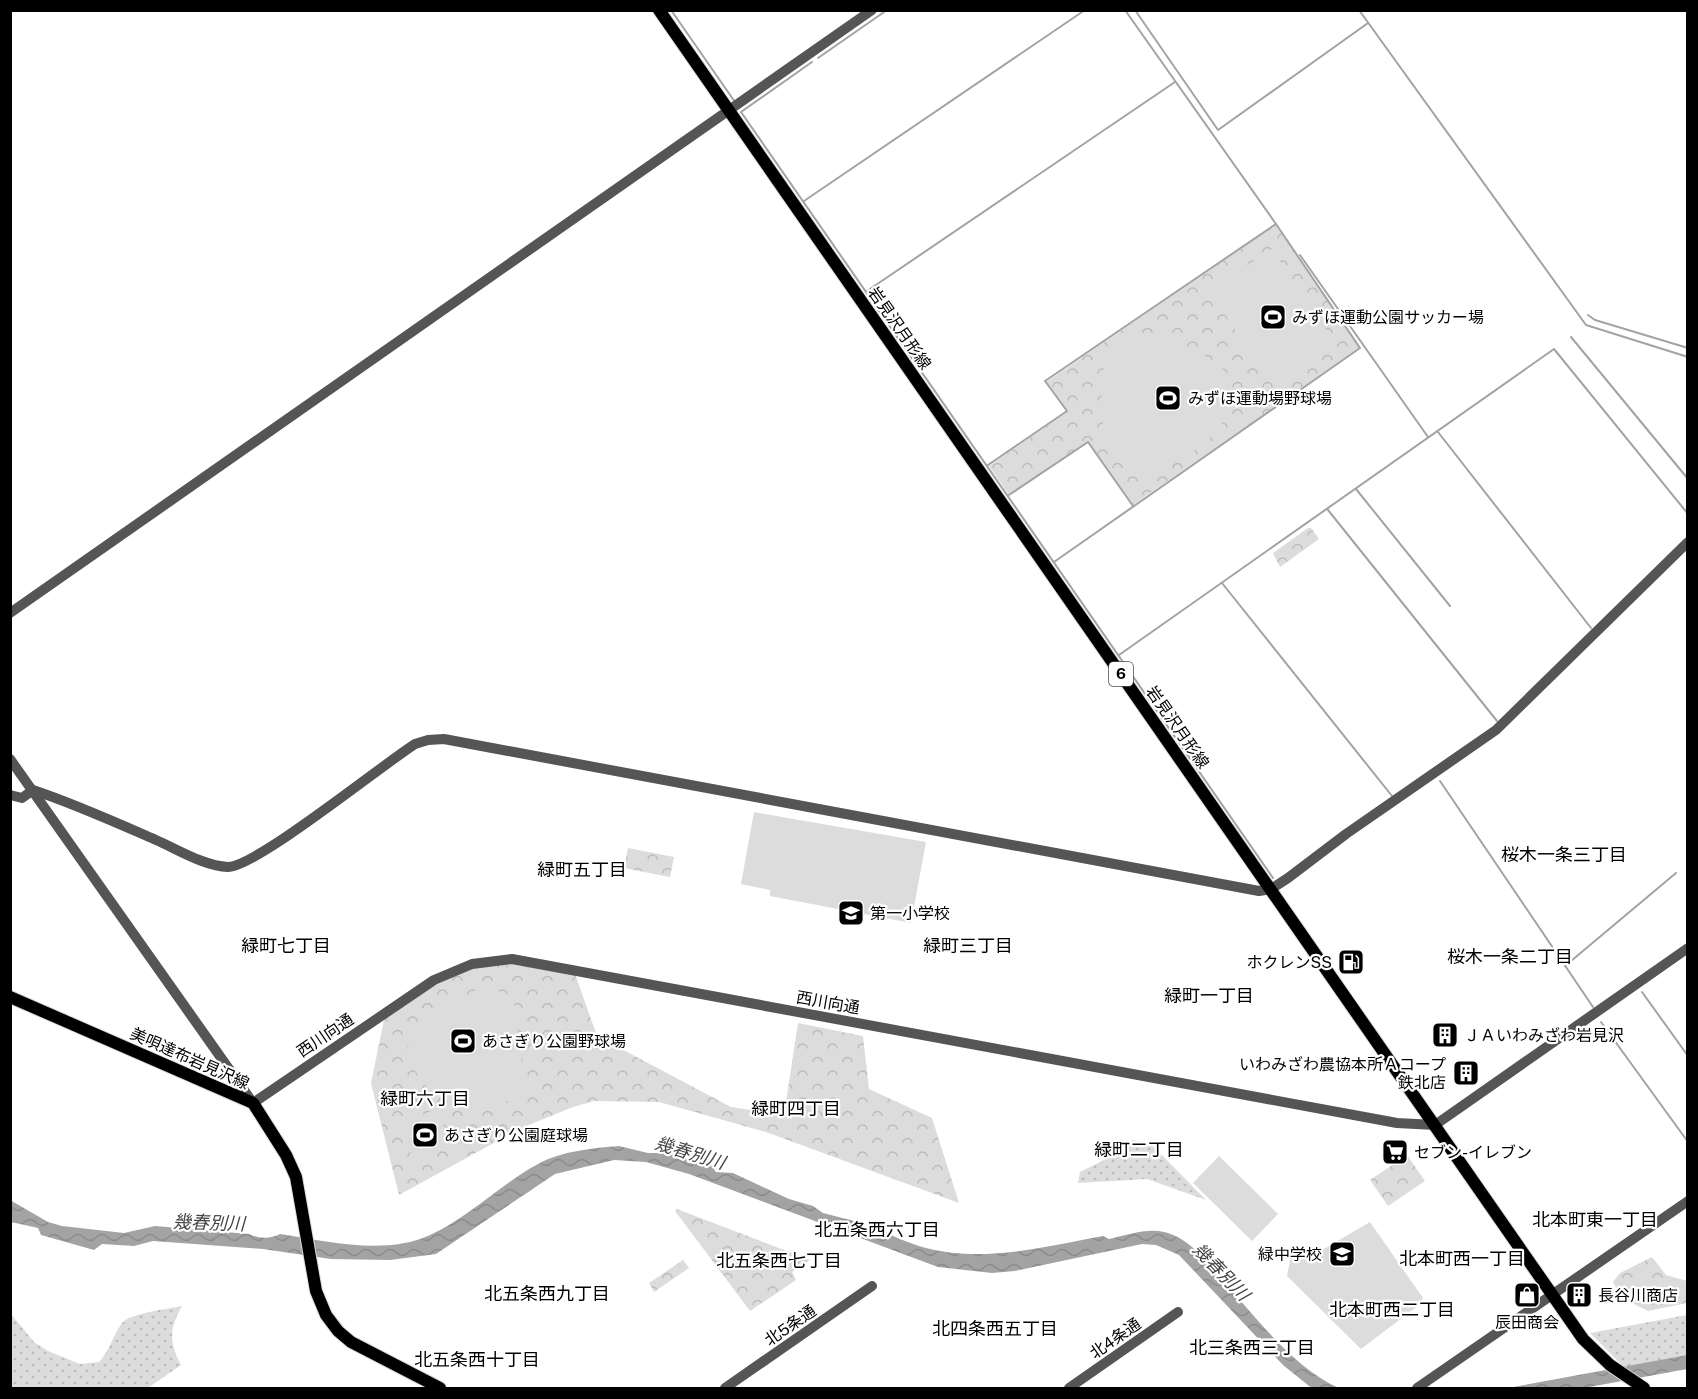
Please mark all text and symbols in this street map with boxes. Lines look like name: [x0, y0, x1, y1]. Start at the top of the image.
street label: 岩見沢月形線: [864, 284, 935, 373]
sports icon: みずほ運動公園サッカー場: [1258, 302, 1288, 332]
place label: みずほ運動公園サッカー場: [1292, 308, 1484, 327]
sports icon: みずほ運動場野球場: [1153, 383, 1183, 413]
place label: みずほ運動場野球場: [1188, 389, 1332, 408]
road number: 6: [1109, 662, 1133, 686]
street label: 岩見沢月形線: [1142, 683, 1213, 772]
district label: 桜木一条三丁目: [1501, 844, 1627, 865]
district label: 緑町五丁目: [537, 859, 627, 880]
school or university icon: 第一小学校: [836, 898, 866, 928]
place label: 第一小学校: [870, 904, 950, 923]
district label: 緑町七丁目: [241, 935, 331, 956]
district label: 緑町三丁目: [923, 935, 1013, 956]
district label: 桜木一条二丁目: [1447, 946, 1573, 967]
fuel station icon: ホクレンSS: [1336, 947, 1366, 977]
place label: ホクレンSS: [1246, 953, 1332, 972]
district label: 緑町一丁目: [1164, 985, 1254, 1006]
street label: 西川向通: [795, 988, 861, 1017]
street label: 西川向通: [293, 1010, 357, 1061]
building icon: ＪＡいわみざわ岩見沢: [1430, 1020, 1460, 1050]
street label: 美唄達布岩見沢線: [127, 1024, 252, 1093]
sports icon: あさぎり公園野球場: [448, 1026, 478, 1056]
place label: ＪＡいわみざわ岩見沢: [1464, 1026, 1624, 1045]
place label: あさぎり公園野球場: [482, 1032, 626, 1051]
place label: いわみざわ農協本所Ａコープ 鉄北店: [1239, 1055, 1446, 1092]
building icon: いわみざわ農協本所Ａコープ 鉄北店: [1451, 1058, 1481, 1088]
district label: 緑町六丁目: [380, 1088, 470, 1109]
district label: 緑町四丁目: [751, 1098, 841, 1119]
sports icon: あさぎり公園庭球場: [410, 1120, 440, 1150]
place label: あさぎり公園庭球場: [444, 1126, 588, 1145]
water label: 幾春別川: [653, 1132, 730, 1174]
supermarket icon: セブン-イレブン: [1380, 1137, 1410, 1167]
district label: 緑町二丁目: [1094, 1139, 1184, 1160]
place label: セブン-イレブン: [1414, 1143, 1532, 1162]
district label: 北本町東一丁目: [1532, 1209, 1658, 1230]
water label: 幾春別川: [173, 1211, 247, 1234]
district label: 北五条西六丁目: [814, 1219, 940, 1240]
water label: 幾春別川: [1189, 1238, 1255, 1306]
school or university icon: 緑中学校: [1327, 1239, 1357, 1269]
place label: 緑中学校: [1258, 1245, 1322, 1264]
district label: 北本町西一丁目: [1399, 1248, 1525, 1269]
district label: 北五条西七丁目: [716, 1250, 842, 1271]
shop icon: 辰田商会: [1512, 1280, 1542, 1310]
building icon: 長谷川商店: [1564, 1280, 1594, 1310]
district label: 北五条西九丁目: [484, 1283, 610, 1304]
place label: 長谷川商店: [1598, 1286, 1678, 1305]
district label: 北本町西二丁目: [1329, 1299, 1455, 1320]
street label: 北5条通: [761, 1301, 820, 1350]
place label: 辰田商会: [1495, 1313, 1559, 1332]
street label: 北4条通: [1086, 1314, 1145, 1363]
district label: 北四条西五丁目: [932, 1318, 1058, 1339]
district label: 北三条西三丁目: [1189, 1337, 1315, 1358]
district label: 北五条西十丁目: [414, 1349, 540, 1370]

